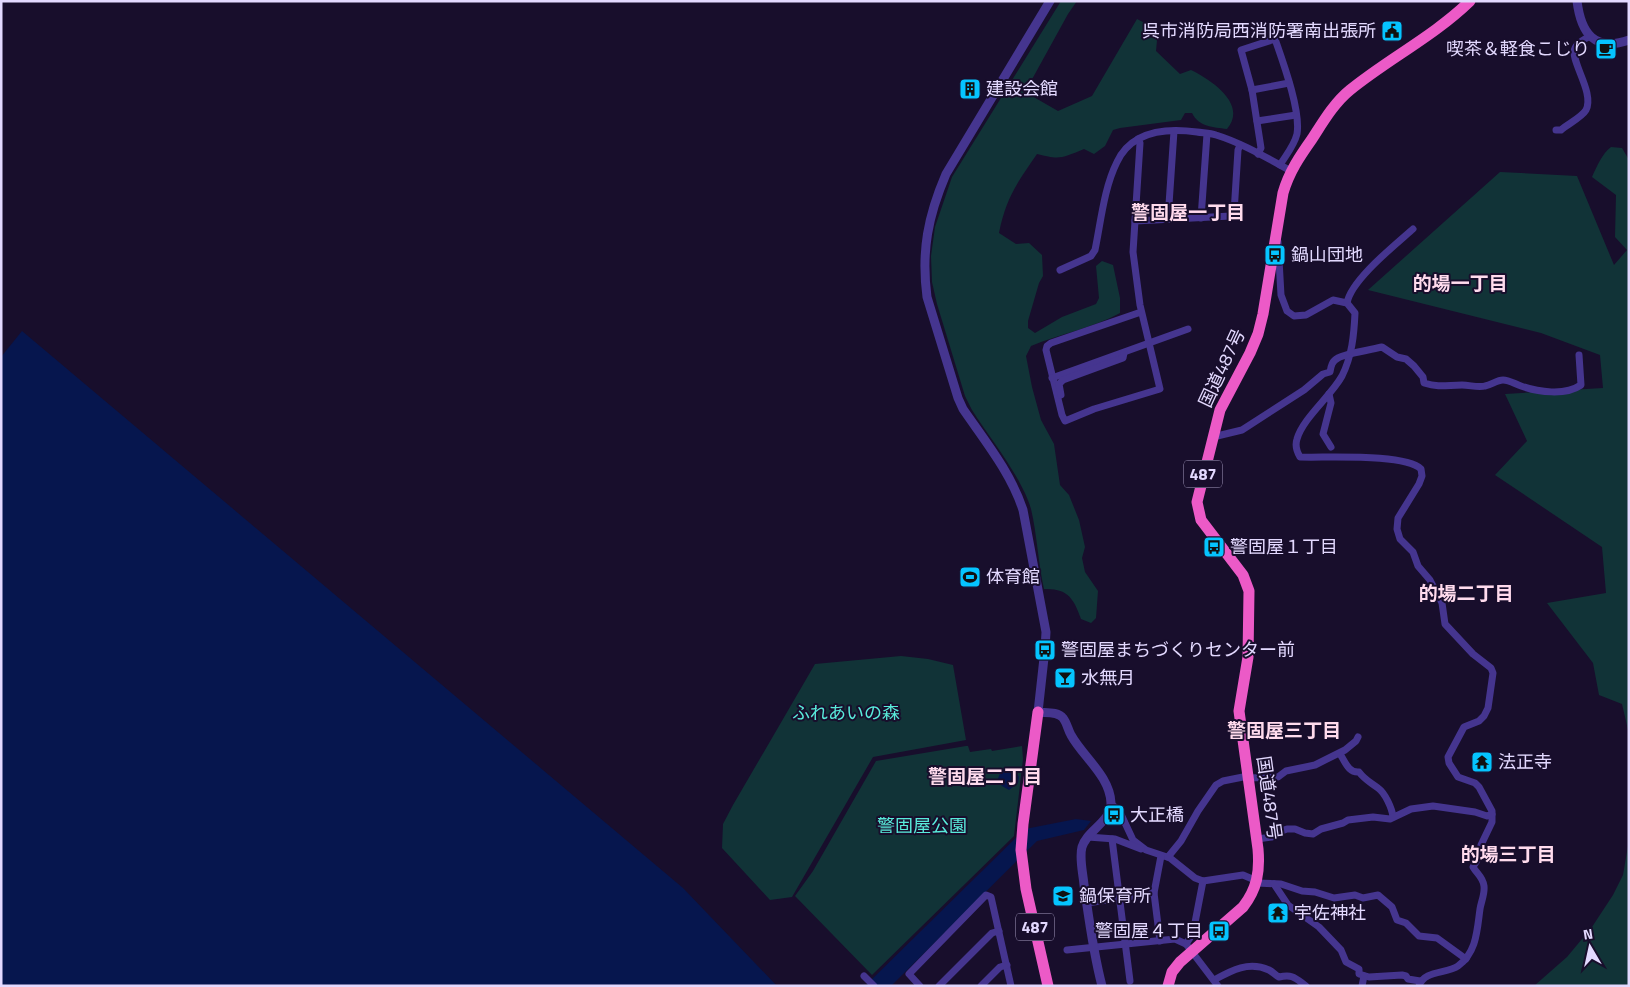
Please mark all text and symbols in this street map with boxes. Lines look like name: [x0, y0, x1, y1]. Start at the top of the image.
place label: 呉市消防局西消防署南出張所: [1142, 17, 1376, 44]
public building icon: 呉市消防局西消防署南出張所: [1380, 19, 1404, 43]
place label: 喫茶＆軽食こじり: [1446, 35, 1590, 62]
cafe icon: 喫茶＆軽食こじり: [1594, 37, 1618, 61]
place label: 建設会館: [986, 75, 1058, 102]
building icon: 建設会館: [958, 77, 982, 101]
district label: 警固屋一丁目: [1131, 197, 1245, 226]
place label: 鍋山団地: [1291, 241, 1363, 268]
bus stop icon: 鍋山団地: [1263, 243, 1287, 267]
district label: 的場一丁目: [1412, 268, 1508, 297]
street label: 国道487号: [1192, 324, 1252, 412]
road number: 487: [1184, 460, 1222, 488]
place label: 警固屋１丁目: [1230, 533, 1338, 560]
bus stop icon: 警固屋１丁目: [1202, 535, 1226, 559]
place label: 体育館: [986, 563, 1040, 590]
sports icon: 体育館: [958, 565, 982, 589]
district label: 的場二丁目: [1418, 578, 1514, 607]
place label: 警固屋まちづくりセンター前: [1061, 636, 1295, 663]
bus stop icon: 警固屋まちづくりセンター前: [1033, 638, 1057, 662]
place label: 水無月: [1081, 664, 1135, 691]
bar icon: 水無月: [1053, 666, 1077, 690]
park label: ふれあいの森: [792, 699, 900, 726]
district label: 警固屋三丁目: [1227, 715, 1341, 744]
place label: 法正寺: [1498, 748, 1552, 775]
temple icon: 法正寺: [1470, 750, 1494, 774]
street label: 国道487号: [1250, 754, 1289, 842]
district label: 警固屋二丁目: [928, 761, 1042, 790]
place label: 大正橋: [1130, 801, 1184, 828]
bus stop icon: 大正橋: [1102, 803, 1126, 827]
park label: 警固屋公園: [877, 812, 967, 839]
district label: 的場三丁目: [1460, 839, 1556, 868]
place label: 鍋保育所: [1079, 882, 1151, 909]
school or university icon: 鍋保育所: [1051, 884, 1075, 908]
place label: 宇佐神社: [1294, 899, 1366, 926]
temple icon: 宇佐神社: [1266, 901, 1290, 925]
road number: 487: [1016, 914, 1054, 940]
place label: 警固屋４丁目: [1095, 917, 1203, 944]
bus stop icon: 警固屋４丁目: [1207, 919, 1231, 943]
north arrow: [1565, 922, 1615, 972]
text: N: [1581, 923, 1594, 945]

